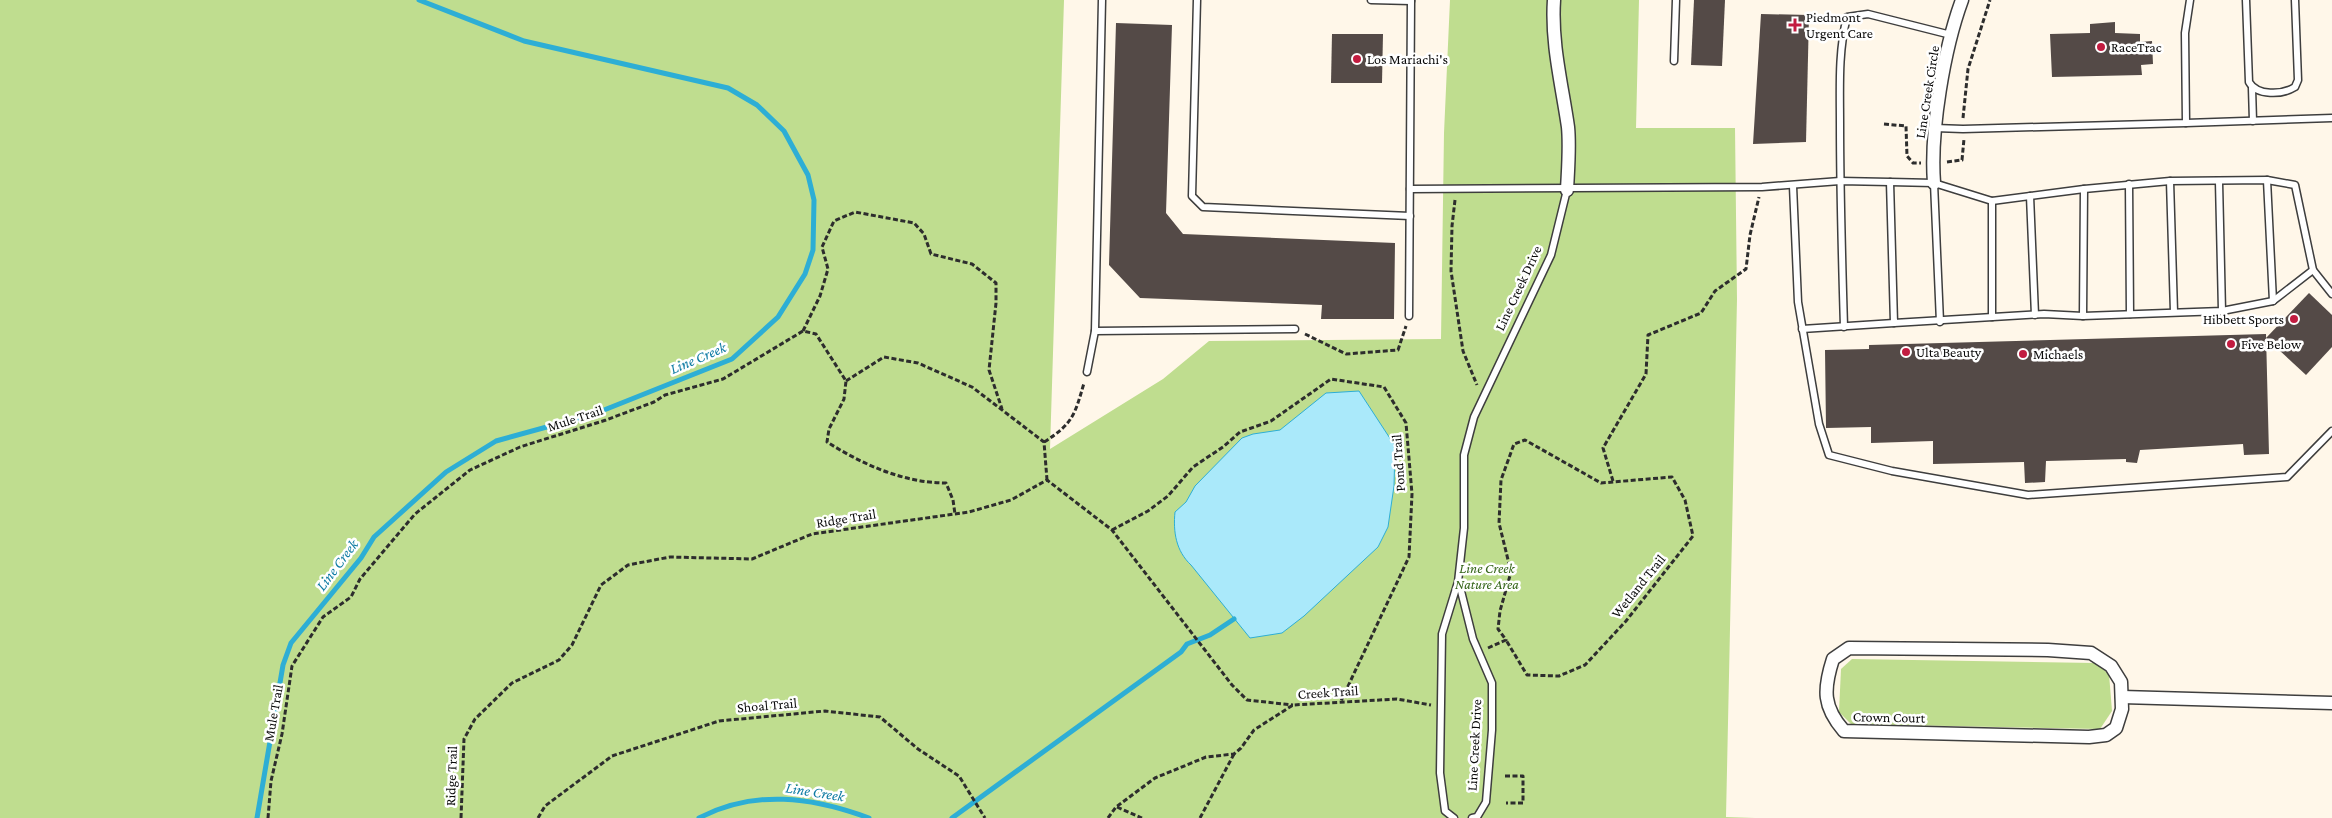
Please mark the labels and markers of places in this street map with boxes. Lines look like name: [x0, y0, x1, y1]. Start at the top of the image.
place label: Piedmont Urgent Care: [1806, 9, 1873, 41]
marker: Piedmont Urgent Care: [1788, 18, 1802, 32]
place label: RaceTrac: [2111, 39, 2162, 55]
marker: RaceTrac: [2095, 41, 2107, 53]
place label: Los Mariachi's: [1367, 51, 1448, 67]
marker: Los Mariachi's: [1351, 53, 1363, 65]
place label: Hibbett Sports: [2203, 311, 2284, 327]
marker: Hibbett Sports: [2288, 313, 2300, 325]
place label: Five Below: [2241, 336, 2302, 352]
marker: Five Below: [2225, 338, 2237, 350]
place label: Ulta Beauty: [1916, 344, 1982, 360]
marker: Ulta Beauty: [1900, 346, 1912, 358]
place label: Michaels: [2033, 346, 2083, 362]
marker: Michaels: [2017, 348, 2029, 360]

